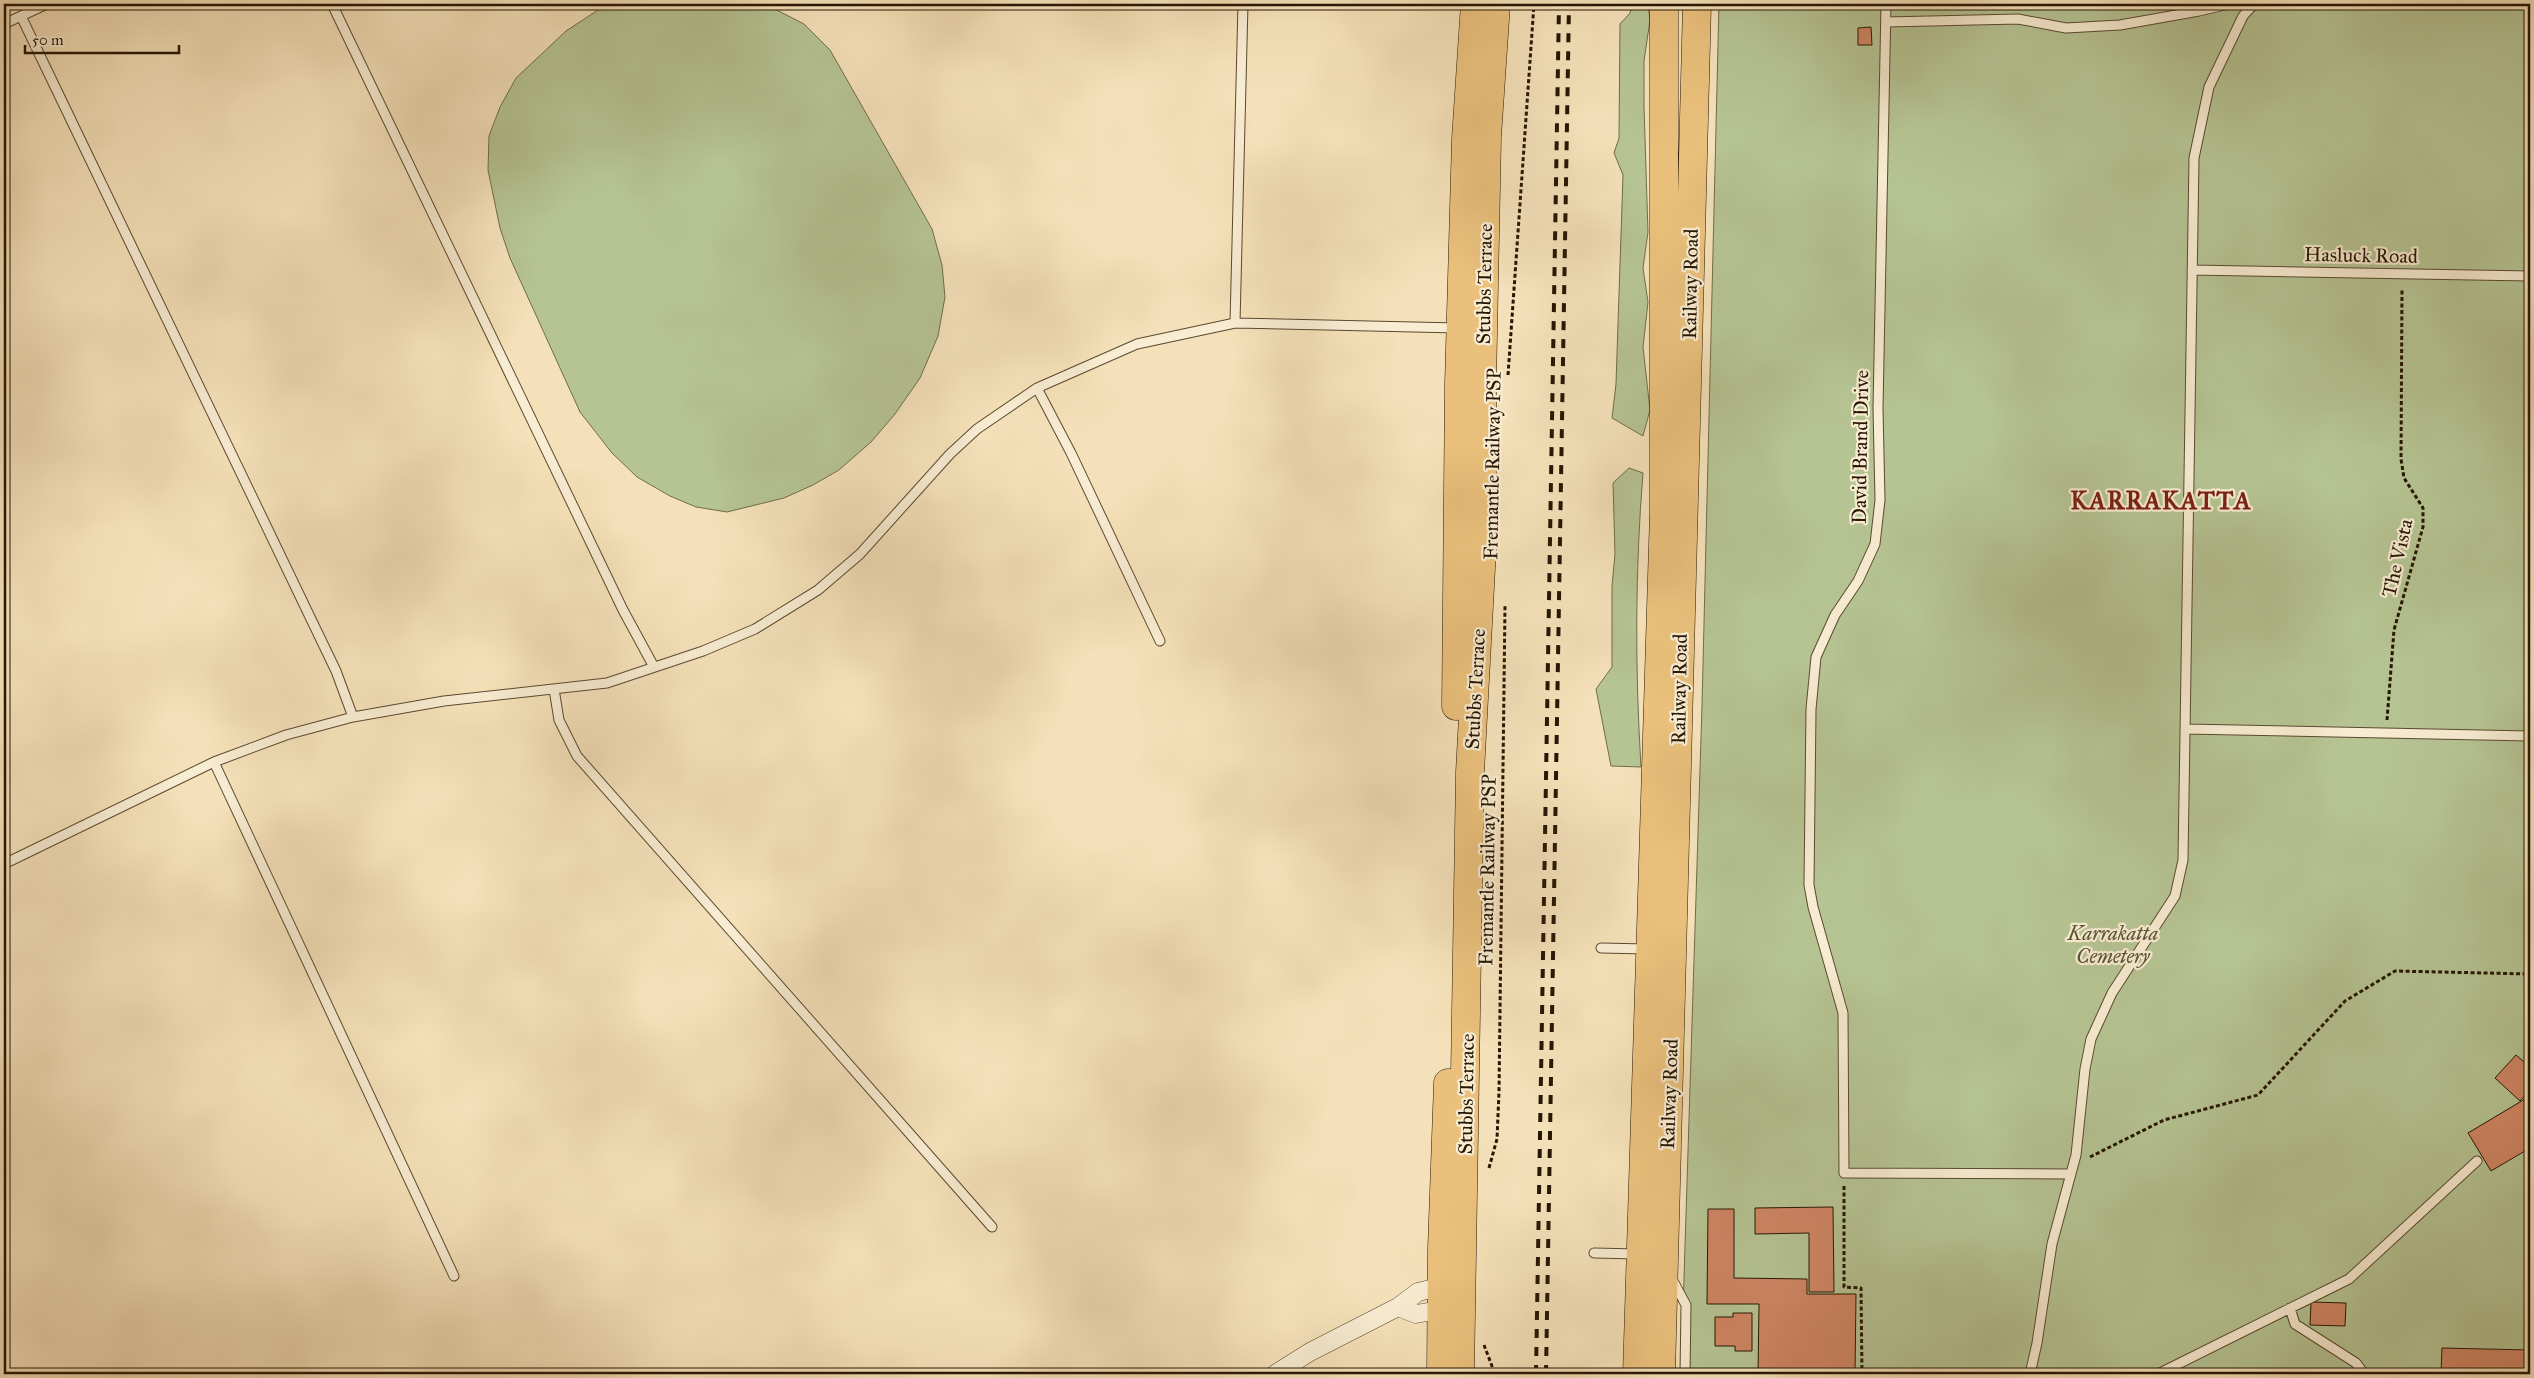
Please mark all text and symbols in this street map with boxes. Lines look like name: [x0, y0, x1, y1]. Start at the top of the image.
scale bar: [25, 22, 179, 54]
text: 50 m: [32, 31, 64, 49]
street label: Stubbs Terrace: [1471, 223, 1497, 345]
street label: Railway Road: [1677, 228, 1703, 340]
street label: Hasluck Road: [2304, 242, 2418, 268]
street label: Fremantle Railway PSP: [1478, 368, 1506, 560]
street label: David Brand Drive: [1847, 370, 1873, 524]
district label: KARRAKATTA: [2070, 485, 2252, 516]
street label: The Vista: [2376, 516, 2418, 599]
street label: Stubbs Terrace: [1460, 628, 1490, 750]
street label: Railway Road: [1666, 633, 1692, 745]
street label: Fremantle Railway PSP: [1473, 774, 1501, 966]
park label: Karrakatta Cemetery: [2067, 921, 2158, 968]
street label: Stubbs Terrace: [1453, 1033, 1479, 1155]
street label: Railway Road: [1655, 1038, 1683, 1150]

